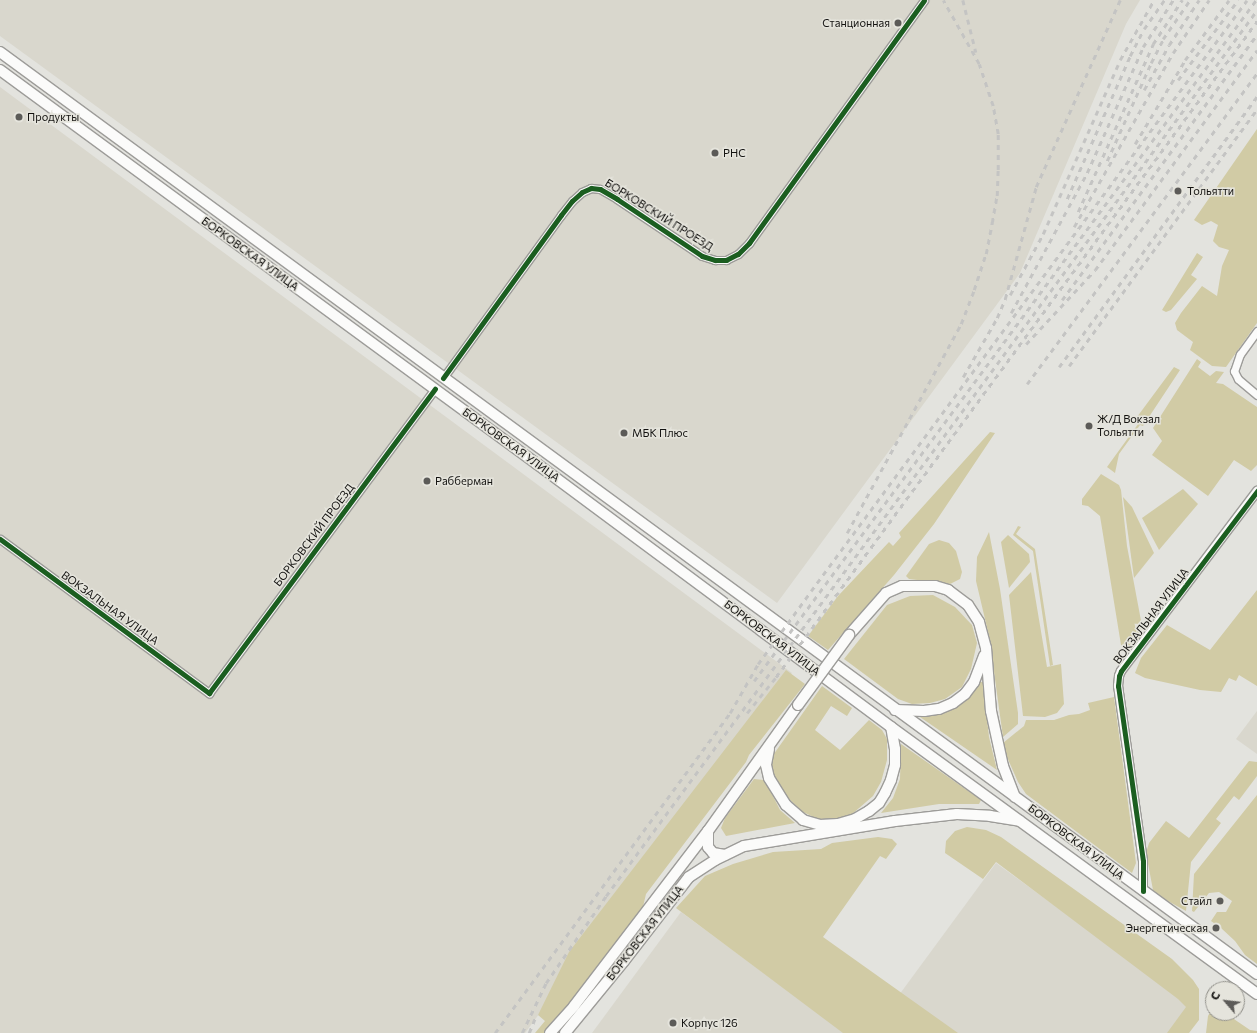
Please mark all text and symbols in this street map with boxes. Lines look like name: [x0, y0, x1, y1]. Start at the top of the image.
place label: Станционная: [822, 16, 890, 30]
marker: Станционная: [893, 18, 903, 28]
place label: Продукты: [27, 110, 79, 124]
marker: Продукты: [14, 112, 24, 122]
place label: РНС: [723, 146, 746, 160]
marker: РНС: [710, 148, 720, 158]
street label: БОРКОВСКИЙ ПРОЕЗД: [602, 176, 716, 254]
place label: Тольятти: [1187, 184, 1234, 198]
marker: Тольятти: [1172, 185, 1184, 197]
street label: БОРКОВСКАЯ УЛИЦА: [199, 214, 301, 294]
street label: БОРКОВСКАЯ УЛИЦА: [460, 405, 562, 485]
place label: Ж/Д Вокзал Тольятти: [1097, 413, 1160, 439]
marker: Ж/Д Вокзал Тольятти: [1084, 421, 1094, 431]
place label: МБК Плюс: [632, 426, 688, 440]
marker: МБК Плюс: [619, 428, 629, 438]
place label: Рабберман: [435, 474, 493, 488]
marker: Рабберман: [422, 476, 432, 486]
street label: БОРКОВСКИЙ ПРОЕЗД: [271, 481, 357, 589]
street label: ВОКЗАЛЬНАЯ УЛИЦА: [1111, 565, 1191, 667]
street label: ВОКЗАЛЬНАЯ УЛИЦА: [59, 568, 161, 648]
street label: БОРКОВСКАЯ УЛИЦА: [721, 598, 823, 678]
street label: БОРКОВСКАЯ УЛИЦА: [1025, 802, 1127, 882]
street label: БОРКОВСКАЯ УЛИЦА: [604, 883, 686, 983]
place label: Стайл: [1181, 894, 1212, 908]
marker: Стайл: [1215, 896, 1225, 906]
place label: Энергетическая: [1125, 921, 1208, 935]
marker: Энергетическая: [1211, 923, 1221, 933]
north arrow: [1205, 981, 1245, 1021]
text: С: [1207, 989, 1222, 1002]
place label: Корпус 126: [681, 1016, 738, 1030]
marker: Корпус 126: [668, 1018, 678, 1028]

